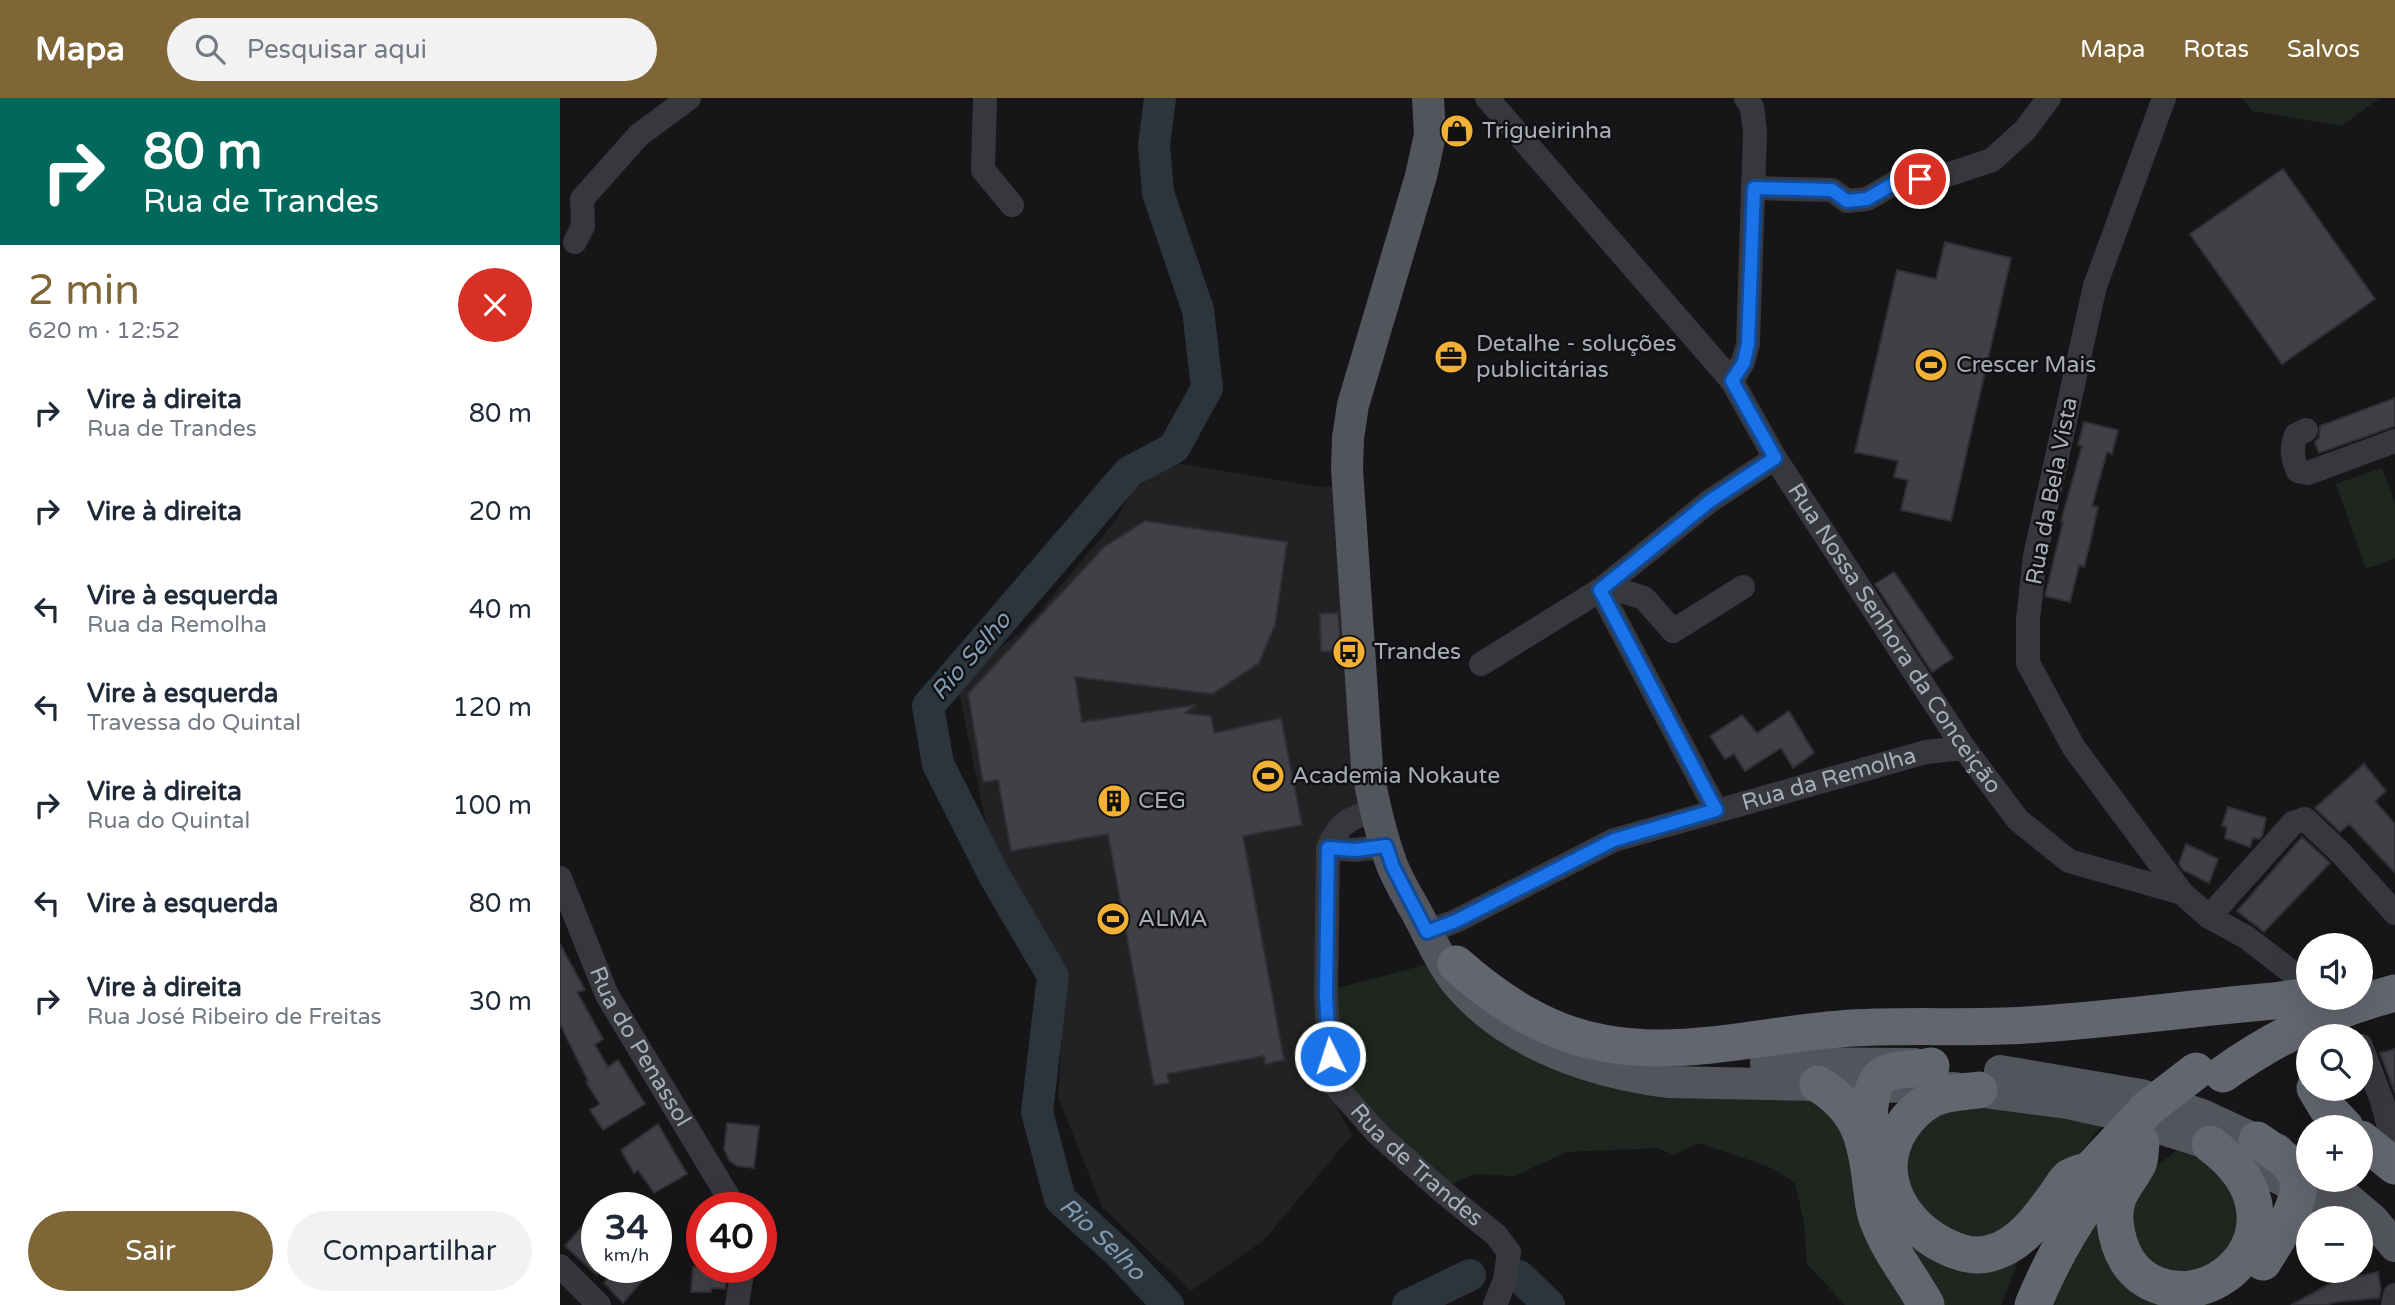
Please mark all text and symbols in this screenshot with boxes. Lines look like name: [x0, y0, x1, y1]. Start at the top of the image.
search box: [167, 18, 657, 81]
text: Mapa: [35, 30, 125, 69]
icon: search: [191, 30, 229, 68]
text: Pesquisar aqui: [247, 34, 427, 65]
text: Mapa: [2080, 35, 2145, 64]
text: Rotas: [2183, 35, 2249, 64]
text: Salvos: [2287, 35, 2360, 64]
shop icon: Trigueirinha: [1438, 112, 1476, 150]
place label: Trigueirinha: [1482, 117, 1612, 145]
text: 80 m: [143, 123, 262, 182]
icon: right: [28, 126, 119, 217]
pin: [1890, 149, 1950, 209]
icon: arrive: [1901, 160, 1939, 198]
text: Rua de Trandes: [143, 183, 379, 221]
text: 2 min: [28, 265, 140, 316]
button: close: [458, 268, 532, 342]
text: 620 m · 12:52: [28, 317, 180, 345]
place label: Detalhe - soluções publicitárias: [1476, 330, 1677, 384]
office icon: Detalhe - soluções publicitárias: [1432, 338, 1470, 376]
sports icon: Crescer Mais: [1912, 346, 1950, 384]
place label: Crescer Mais: [1956, 351, 2096, 379]
text: Vire à direita: [87, 384, 242, 415]
icon: right: [28, 394, 66, 432]
street label: Rua da Bela Vista: [2020, 395, 2084, 587]
text: 80 m: [469, 398, 532, 429]
text: Rua de Trandes: [87, 415, 257, 443]
street label: Rua Nossa Senhora da Conceição: [1781, 478, 2007, 799]
icon: right: [28, 492, 66, 530]
text: Vire à direita: [87, 496, 242, 527]
text: 20 m: [469, 496, 532, 527]
text: Vire à esquerda: [87, 580, 278, 611]
icon: left: [28, 590, 66, 628]
text: 40 m: [469, 594, 532, 625]
water label: Rio Selho: [925, 605, 1018, 706]
text: Rua da Remolha: [87, 611, 267, 639]
bus stop icon: Trandes: [1330, 633, 1368, 671]
place label: Trandes: [1374, 638, 1461, 666]
text: Vire à esquerda: [87, 678, 278, 709]
icon: left: [28, 688, 66, 726]
text: 120 m: [452, 692, 532, 723]
text: Travessa do Quintal: [87, 709, 301, 737]
street label: Rua da Remolha: [1739, 741, 1919, 817]
sports icon: Academia Nokaute: [1249, 757, 1287, 795]
place label: Academia Nokaute: [1292, 762, 1500, 790]
text: Vire à direita: [87, 776, 242, 807]
building icon: CEG: [1095, 782, 1133, 820]
icon: right: [28, 786, 66, 824]
place label: CEG: [1138, 787, 1186, 815]
text: 100 m: [452, 790, 532, 821]
text: Rua do Quintal: [87, 807, 250, 835]
icon: left: [28, 884, 66, 922]
text: Vire à esquerda: [87, 888, 278, 919]
text: 80 m: [469, 888, 532, 919]
sports icon: ALMA: [1094, 900, 1132, 938]
place label: ALMA: [1138, 905, 1208, 933]
map controls: [2296, 933, 2373, 1283]
button: sound: [2296, 933, 2373, 1010]
street label: Rua do Penassol: [583, 962, 697, 1132]
text: Vire à direita: [87, 972, 242, 1003]
icon: right: [28, 982, 66, 1020]
text: 30 m: [469, 986, 532, 1017]
text: Rua José Ribeiro de Freitas: [87, 1003, 382, 1031]
position arrow: [1293, 1019, 1367, 1093]
button: search: [2296, 1024, 2373, 1101]
street label: Rua de Trandes: [1344, 1098, 1489, 1233]
button: +: [2296, 1115, 2373, 1192]
water label: Rio Selho: [1054, 1191, 1152, 1287]
speed limit sign: 40: [686, 1192, 777, 1283]
button: −: [2296, 1206, 2373, 1283]
text: 34: [605, 1207, 648, 1249]
button: Sair: [28, 1211, 273, 1291]
button: Compartilhar: [287, 1211, 532, 1291]
text: km/h: [604, 1244, 649, 1266]

